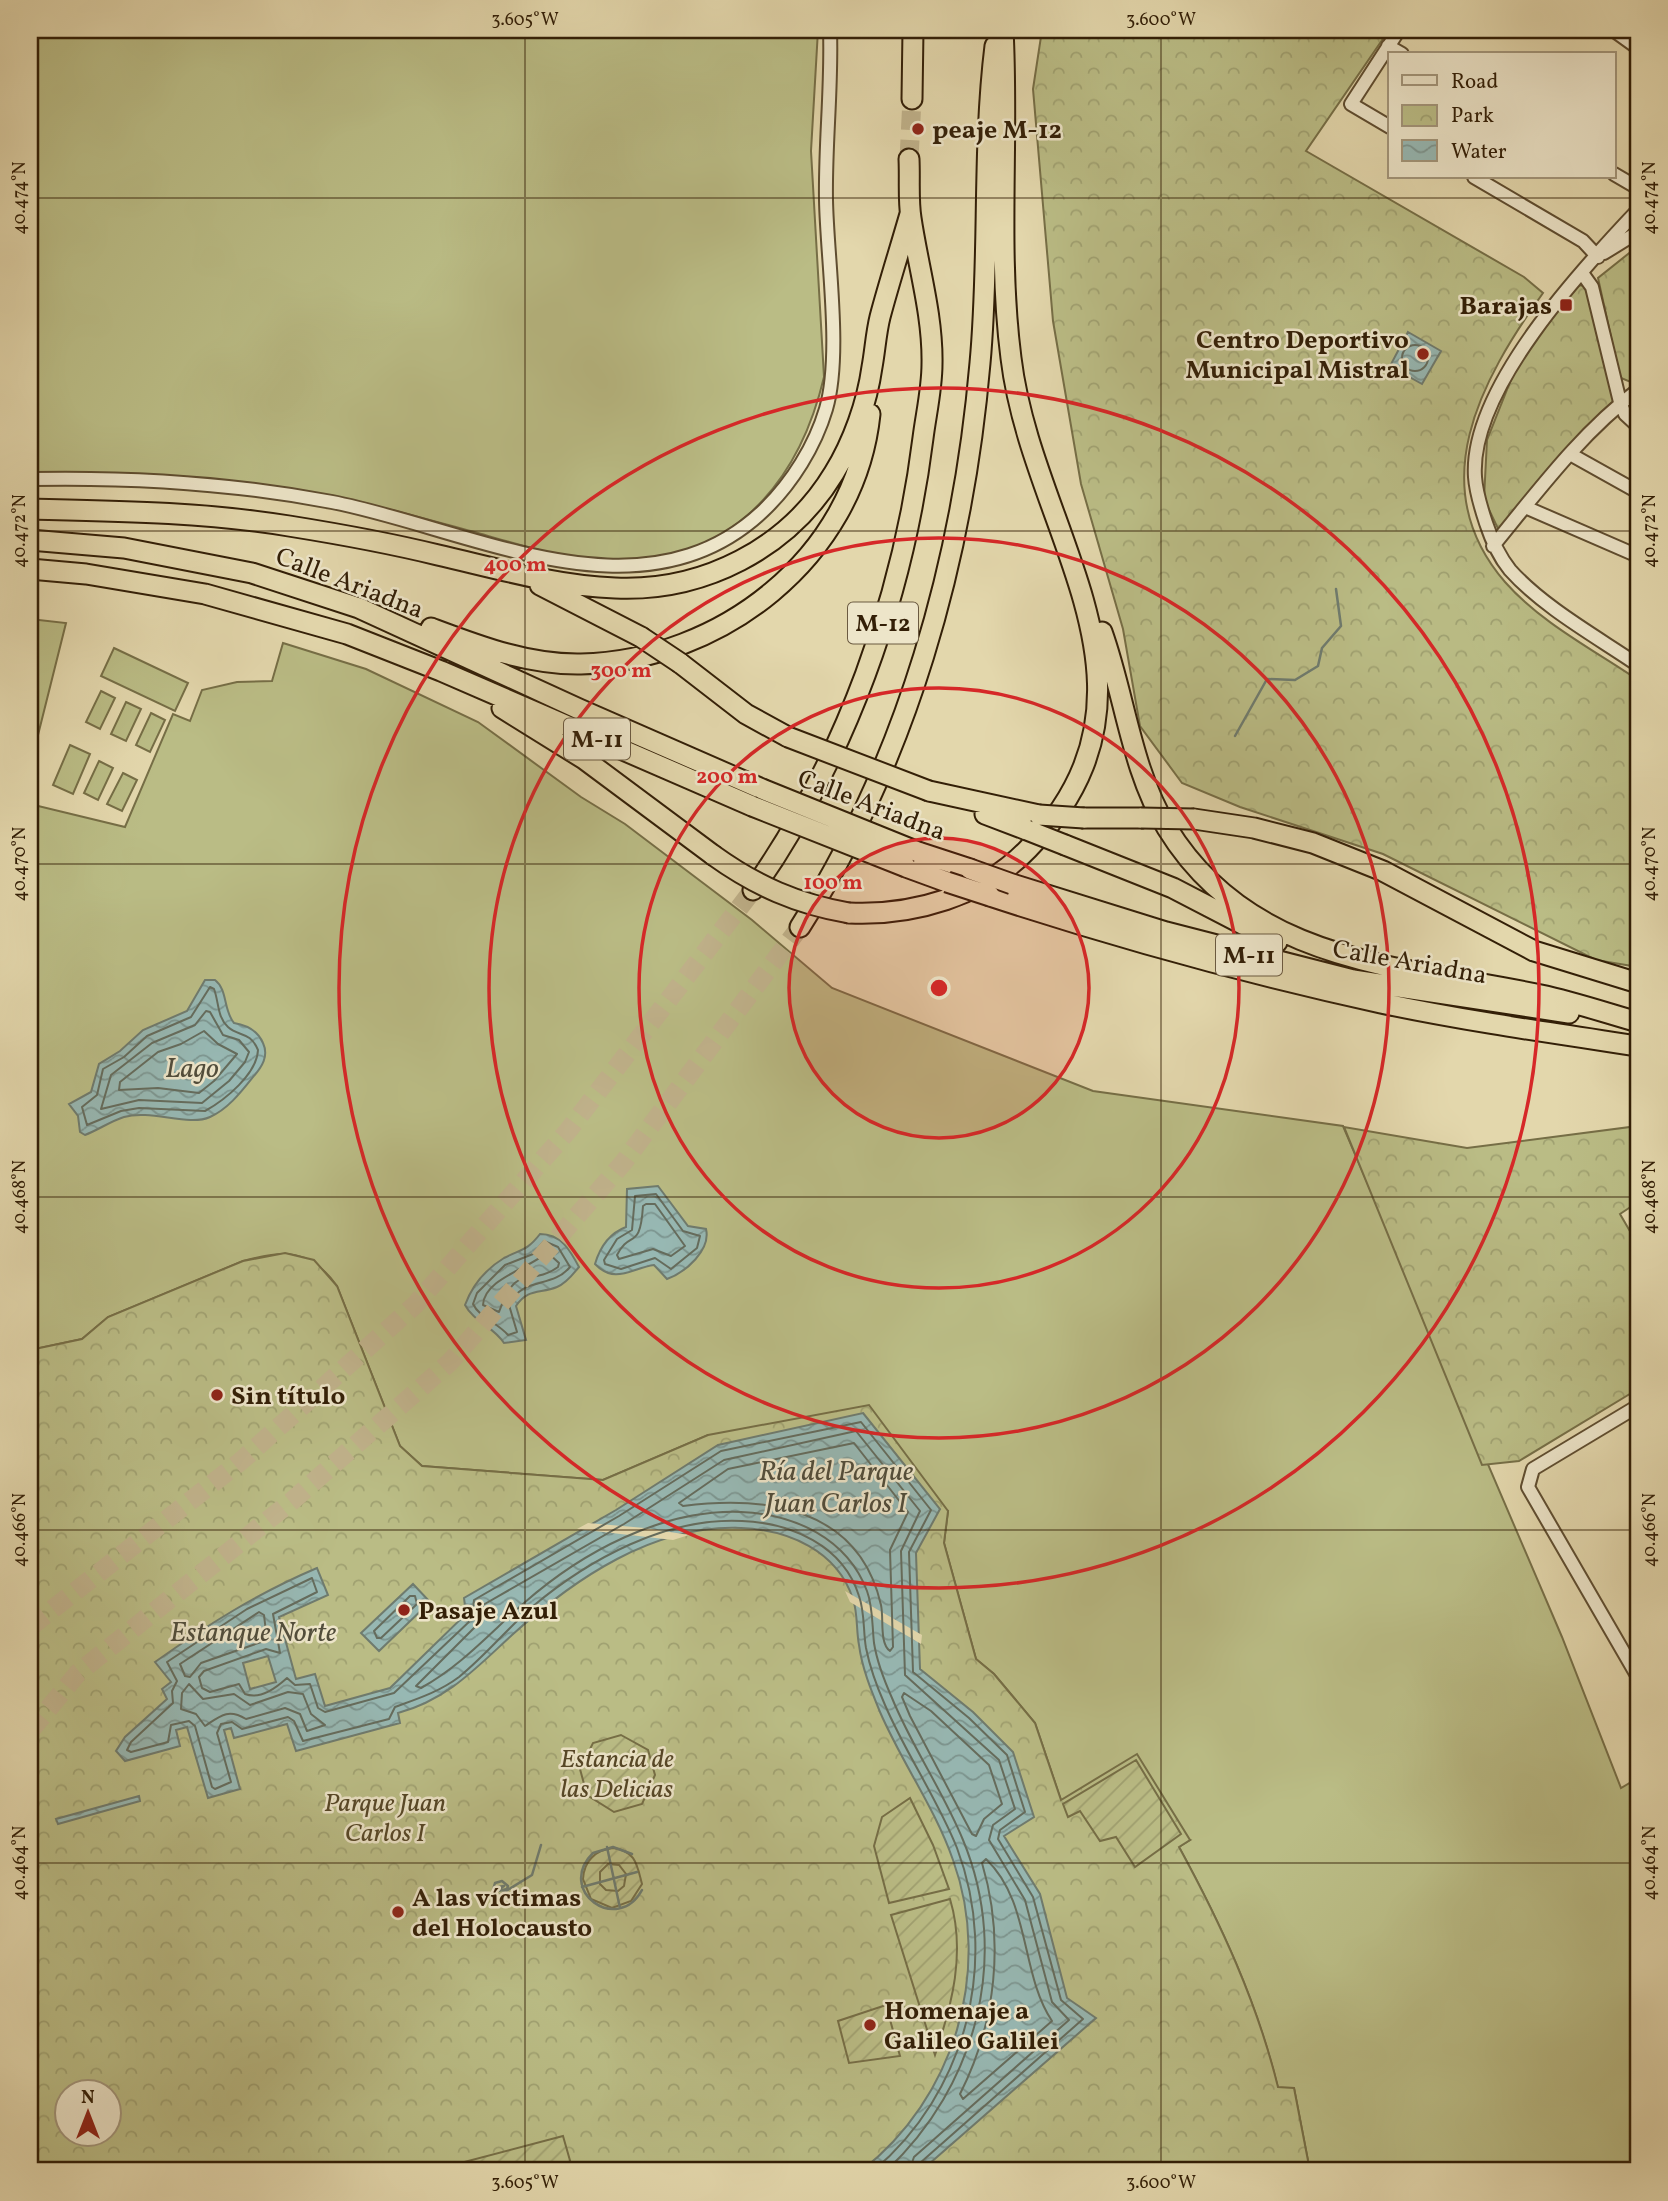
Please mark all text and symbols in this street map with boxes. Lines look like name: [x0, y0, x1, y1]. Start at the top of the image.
text: 3.605°W: [491, 8, 559, 33]
text: 3.600°W: [1126, 8, 1196, 33]
legend: [1388, 52, 1616, 178]
text: Road: [1451, 68, 1498, 97]
text: Park: [1451, 102, 1494, 131]
place label: peaje M-12: [932, 113, 1062, 149]
marker: peaje M-12: [910, 121, 926, 137]
text: Water: [1451, 138, 1507, 167]
text: 40.474°N: [8, 161, 33, 235]
text: 40.474°N: [1638, 161, 1663, 235]
place label: Barajas: [1460, 289, 1552, 325]
marker: Barajas: [1558, 297, 1574, 313]
place label: Centro Deportivo Municipal Mistral: [1186, 323, 1409, 389]
marker: Centro Deportivo Municipal Mistral: [1415, 346, 1431, 362]
text: 40.472°N: [8, 494, 33, 568]
text: 40.472°N: [1638, 494, 1663, 568]
street label: Calle Ariadna: [270, 539, 429, 629]
text: 400 m: [484, 551, 546, 580]
road number: M-12: [848, 602, 918, 644]
text: 300 m: [591, 657, 651, 686]
road number: M-11: [564, 718, 630, 760]
street label: Calle Ariadna: [792, 761, 951, 851]
text: 200 m: [696, 763, 758, 792]
text: 40.470°N: [8, 827, 33, 901]
text: 40.470°N: [1638, 827, 1663, 901]
text: 100 m: [803, 869, 863, 898]
street label: Calle Ariadna: [1330, 932, 1490, 994]
road number: M-11: [1216, 934, 1282, 975]
centre of rings: [927, 976, 951, 1000]
water label: Lago: [165, 1050, 219, 1089]
text: 40.468°N: [8, 1160, 33, 1234]
text: 40.468°N: [1638, 1160, 1663, 1234]
place label: Sin título: [231, 1379, 345, 1415]
marker: Sin título: [209, 1387, 225, 1403]
water label: Ría del Parque Juan Carlos I: [759, 1453, 913, 1524]
text: 40.466°N: [8, 1493, 33, 1567]
text: 40.466°N: [1638, 1493, 1663, 1567]
place label: Pasaje Azul: [418, 1594, 558, 1630]
marker: Pasaje Azul: [396, 1602, 412, 1618]
water label: Estanque Norte: [170, 1614, 336, 1653]
park label: Estancia de las Delicias: [560, 1742, 674, 1808]
park label: Parque Juan Carlos I: [324, 1786, 446, 1852]
text: 40.464°N: [8, 1826, 33, 1900]
text: 40.464°N: [1638, 1826, 1663, 1900]
place label: A las víctimas del Holocausto: [412, 1881, 592, 1947]
marker: A las víctimas del Holocausto: [390, 1904, 406, 1920]
place label: Homenaje a Galileo Galilei: [884, 1994, 1059, 2060]
marker: Homenaje a Galileo Galilei: [862, 2017, 878, 2033]
north arrow: [52, 2078, 122, 2148]
text: N: [81, 2085, 95, 2111]
text: 3.605°W: [491, 2171, 559, 2196]
text: 3.600°W: [1126, 2171, 1196, 2196]

